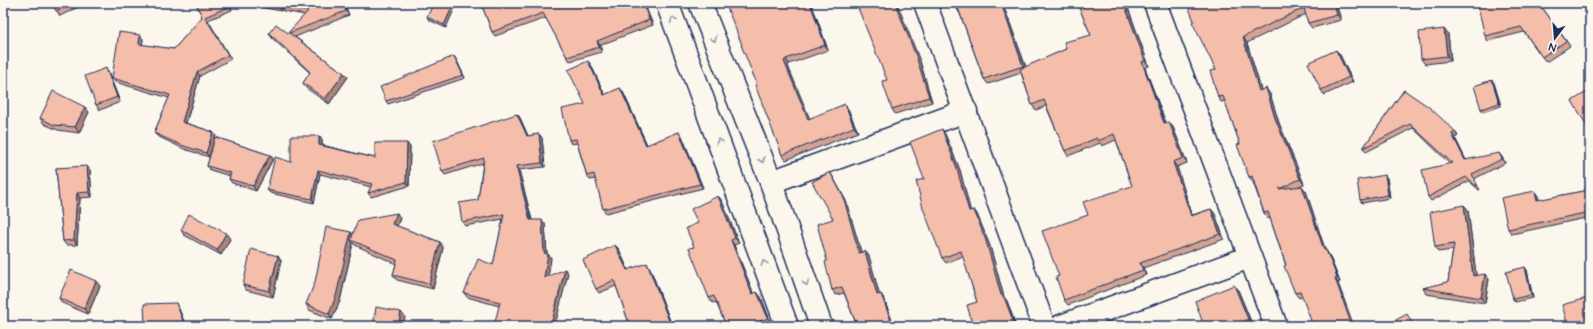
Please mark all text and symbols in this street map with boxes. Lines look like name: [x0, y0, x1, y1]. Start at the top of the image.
one-way arrow: [670, 16, 678, 23]
north arrow: [1535, 18, 1575, 58]
one-way arrow: [710, 36, 718, 43]
text: N: [1547, 39, 1558, 55]
one-way arrow: [716, 138, 724, 145]
one-way arrow: [757, 156, 765, 164]
one-way arrow: [761, 260, 769, 267]
one-way arrow: [801, 279, 810, 286]

